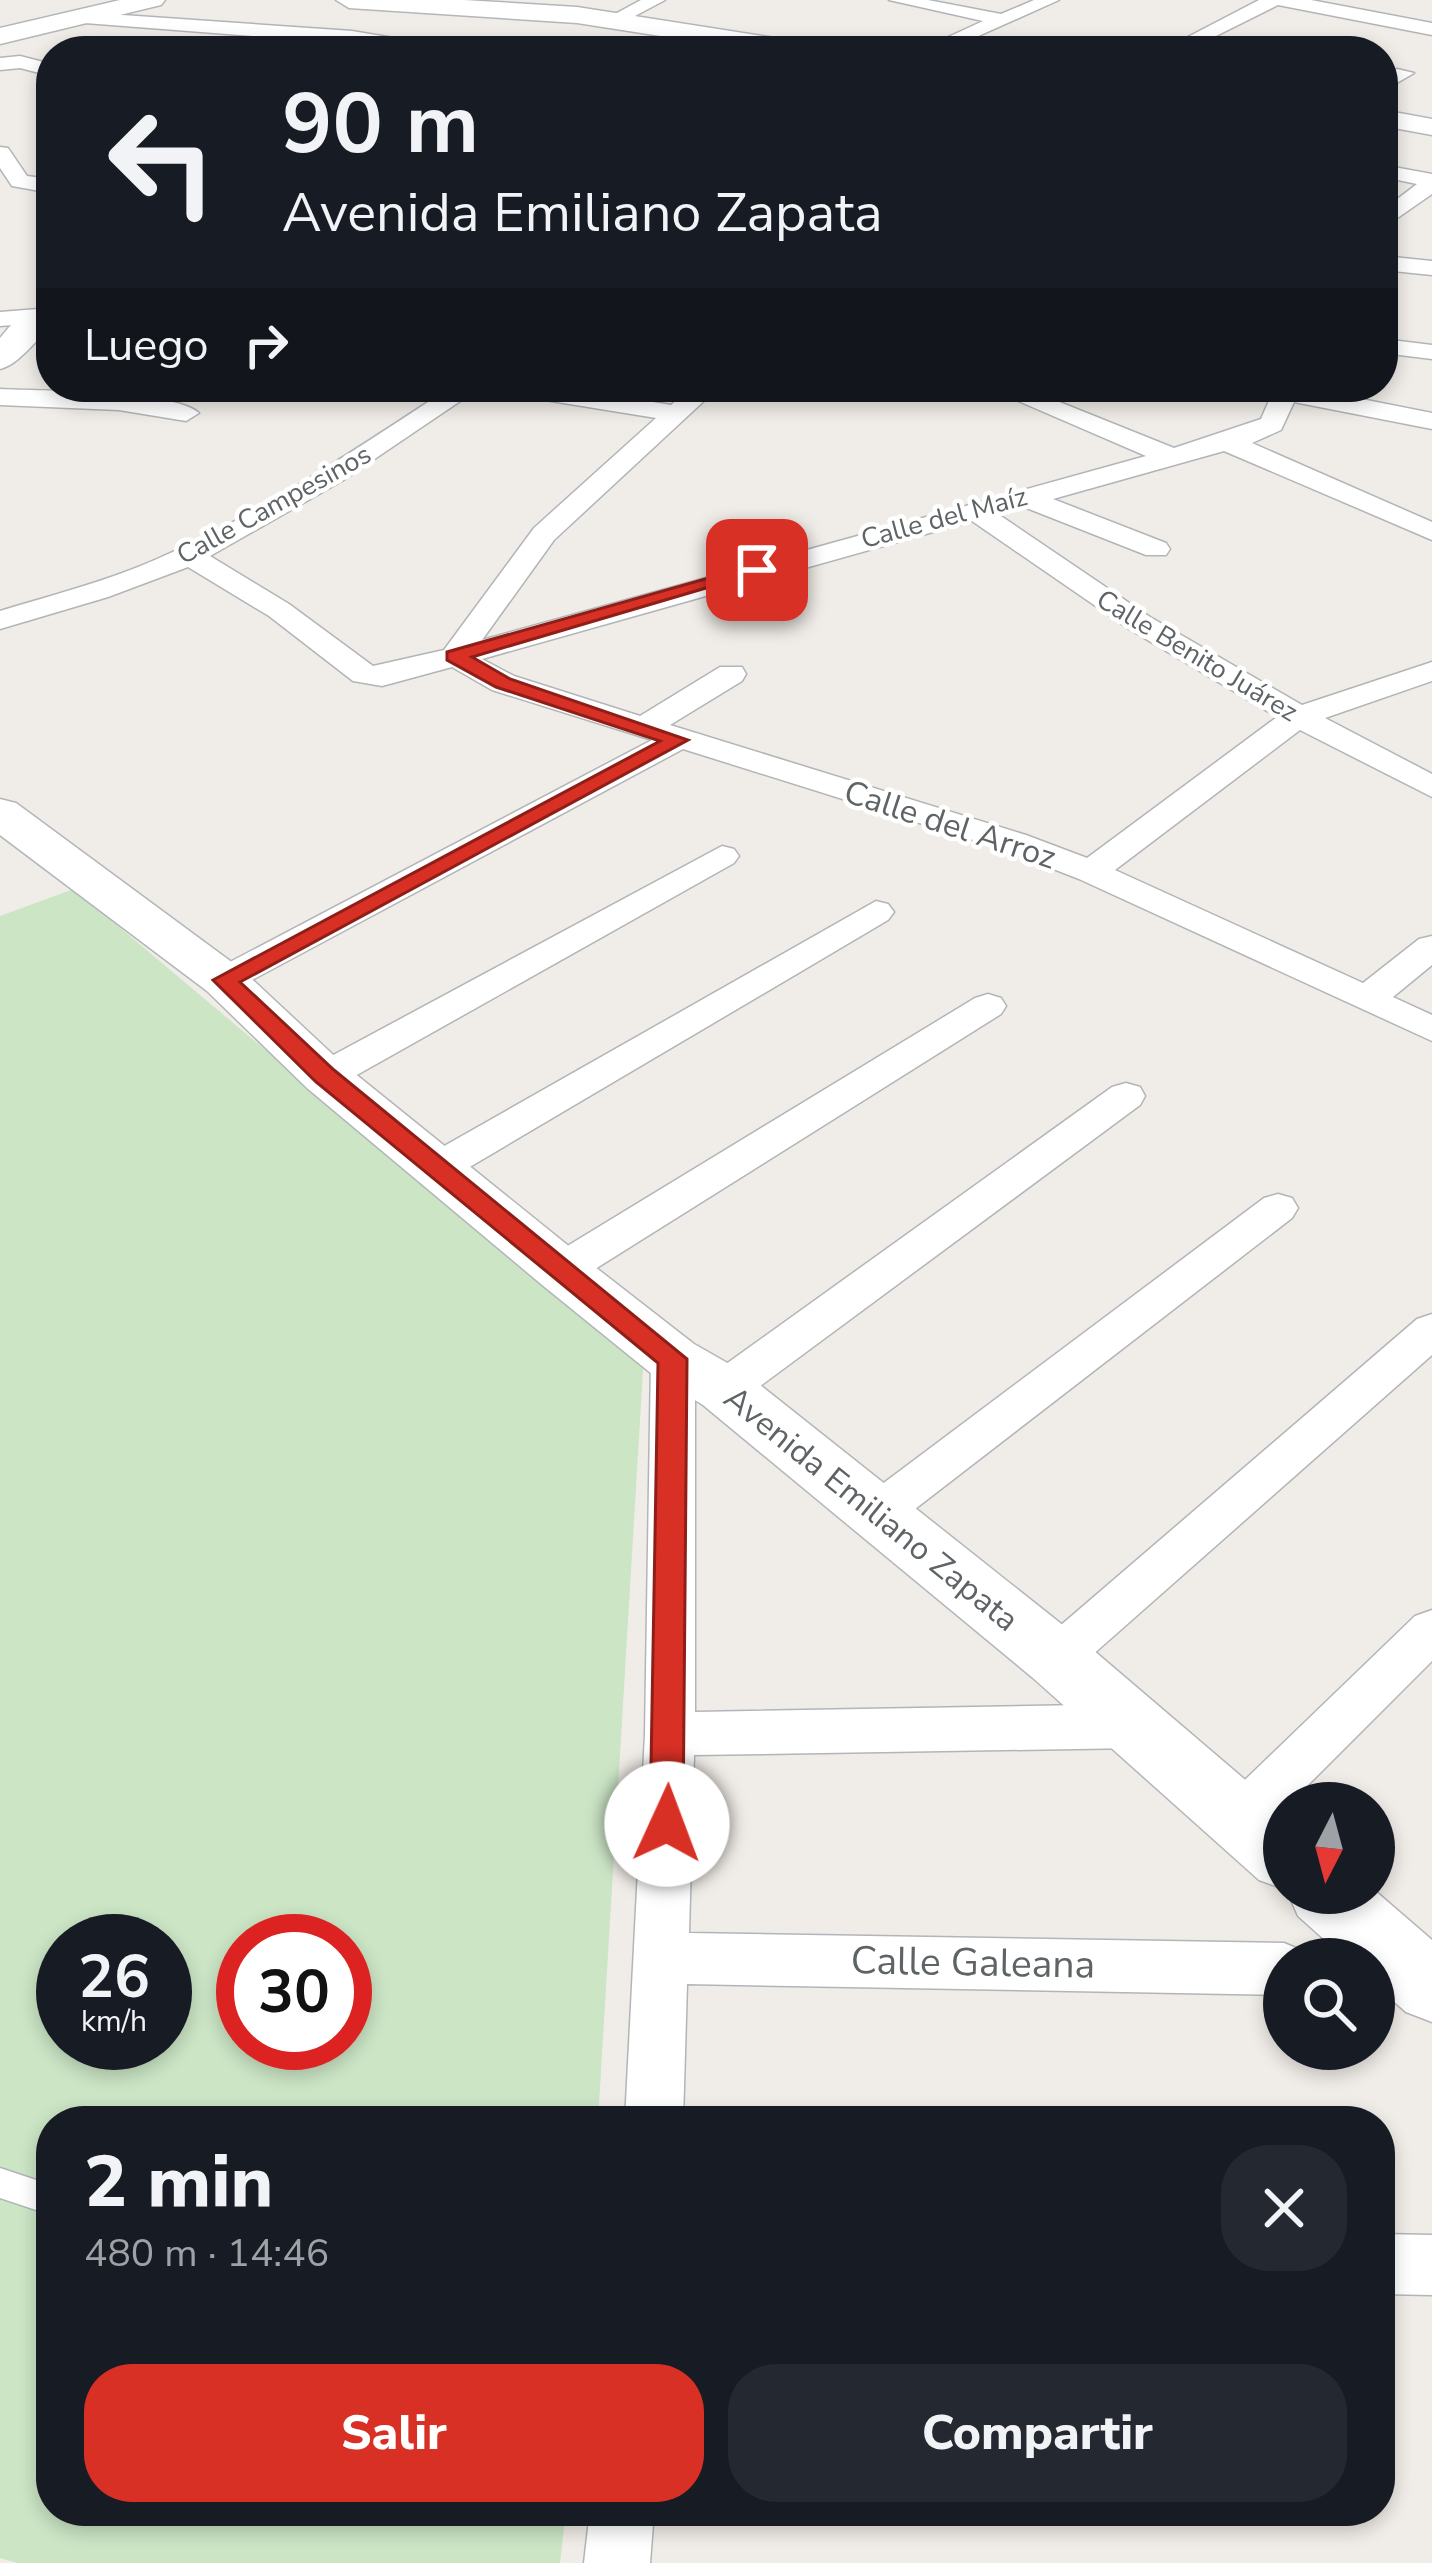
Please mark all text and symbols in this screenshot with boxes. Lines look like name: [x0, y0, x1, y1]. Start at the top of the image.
text: 90 m: [282, 67, 479, 182]
icon: left: [84, 84, 240, 240]
text: Avenida Emiliano Zapata: [282, 176, 883, 250]
icon: right: [233, 312, 299, 378]
text: Luego: [84, 315, 209, 376]
street label: Calle Campesinos: [170, 436, 378, 574]
street label: Calle del Maíz: [857, 478, 1031, 558]
pin: [706, 519, 808, 621]
icon: arrive: [724, 537, 790, 603]
street label: Calle Benito Juárez: [1089, 581, 1305, 731]
street label: Calle del Arroz: [838, 770, 1062, 880]
street label: Avenida Emiliano Zapata: [714, 1376, 1028, 1642]
position arrow: [604, 1761, 730, 1887]
north arrow: [1263, 1782, 1395, 1914]
map controls: [1263, 1782, 1395, 2070]
speed limit sign: 30: [216, 1914, 372, 2070]
street label: Calle Galeana: [850, 1934, 1096, 1992]
text: 26: [78, 1936, 150, 2018]
button: search: [1263, 1938, 1395, 2070]
text: km/h: [81, 2001, 147, 2042]
text: 2 min: [84, 2133, 273, 2231]
button: close: [1221, 2145, 1347, 2271]
text: 480 m · 14:46: [84, 2227, 329, 2280]
button: Salir: [84, 2364, 704, 2502]
button: Compartir: [728, 2364, 1347, 2502]

